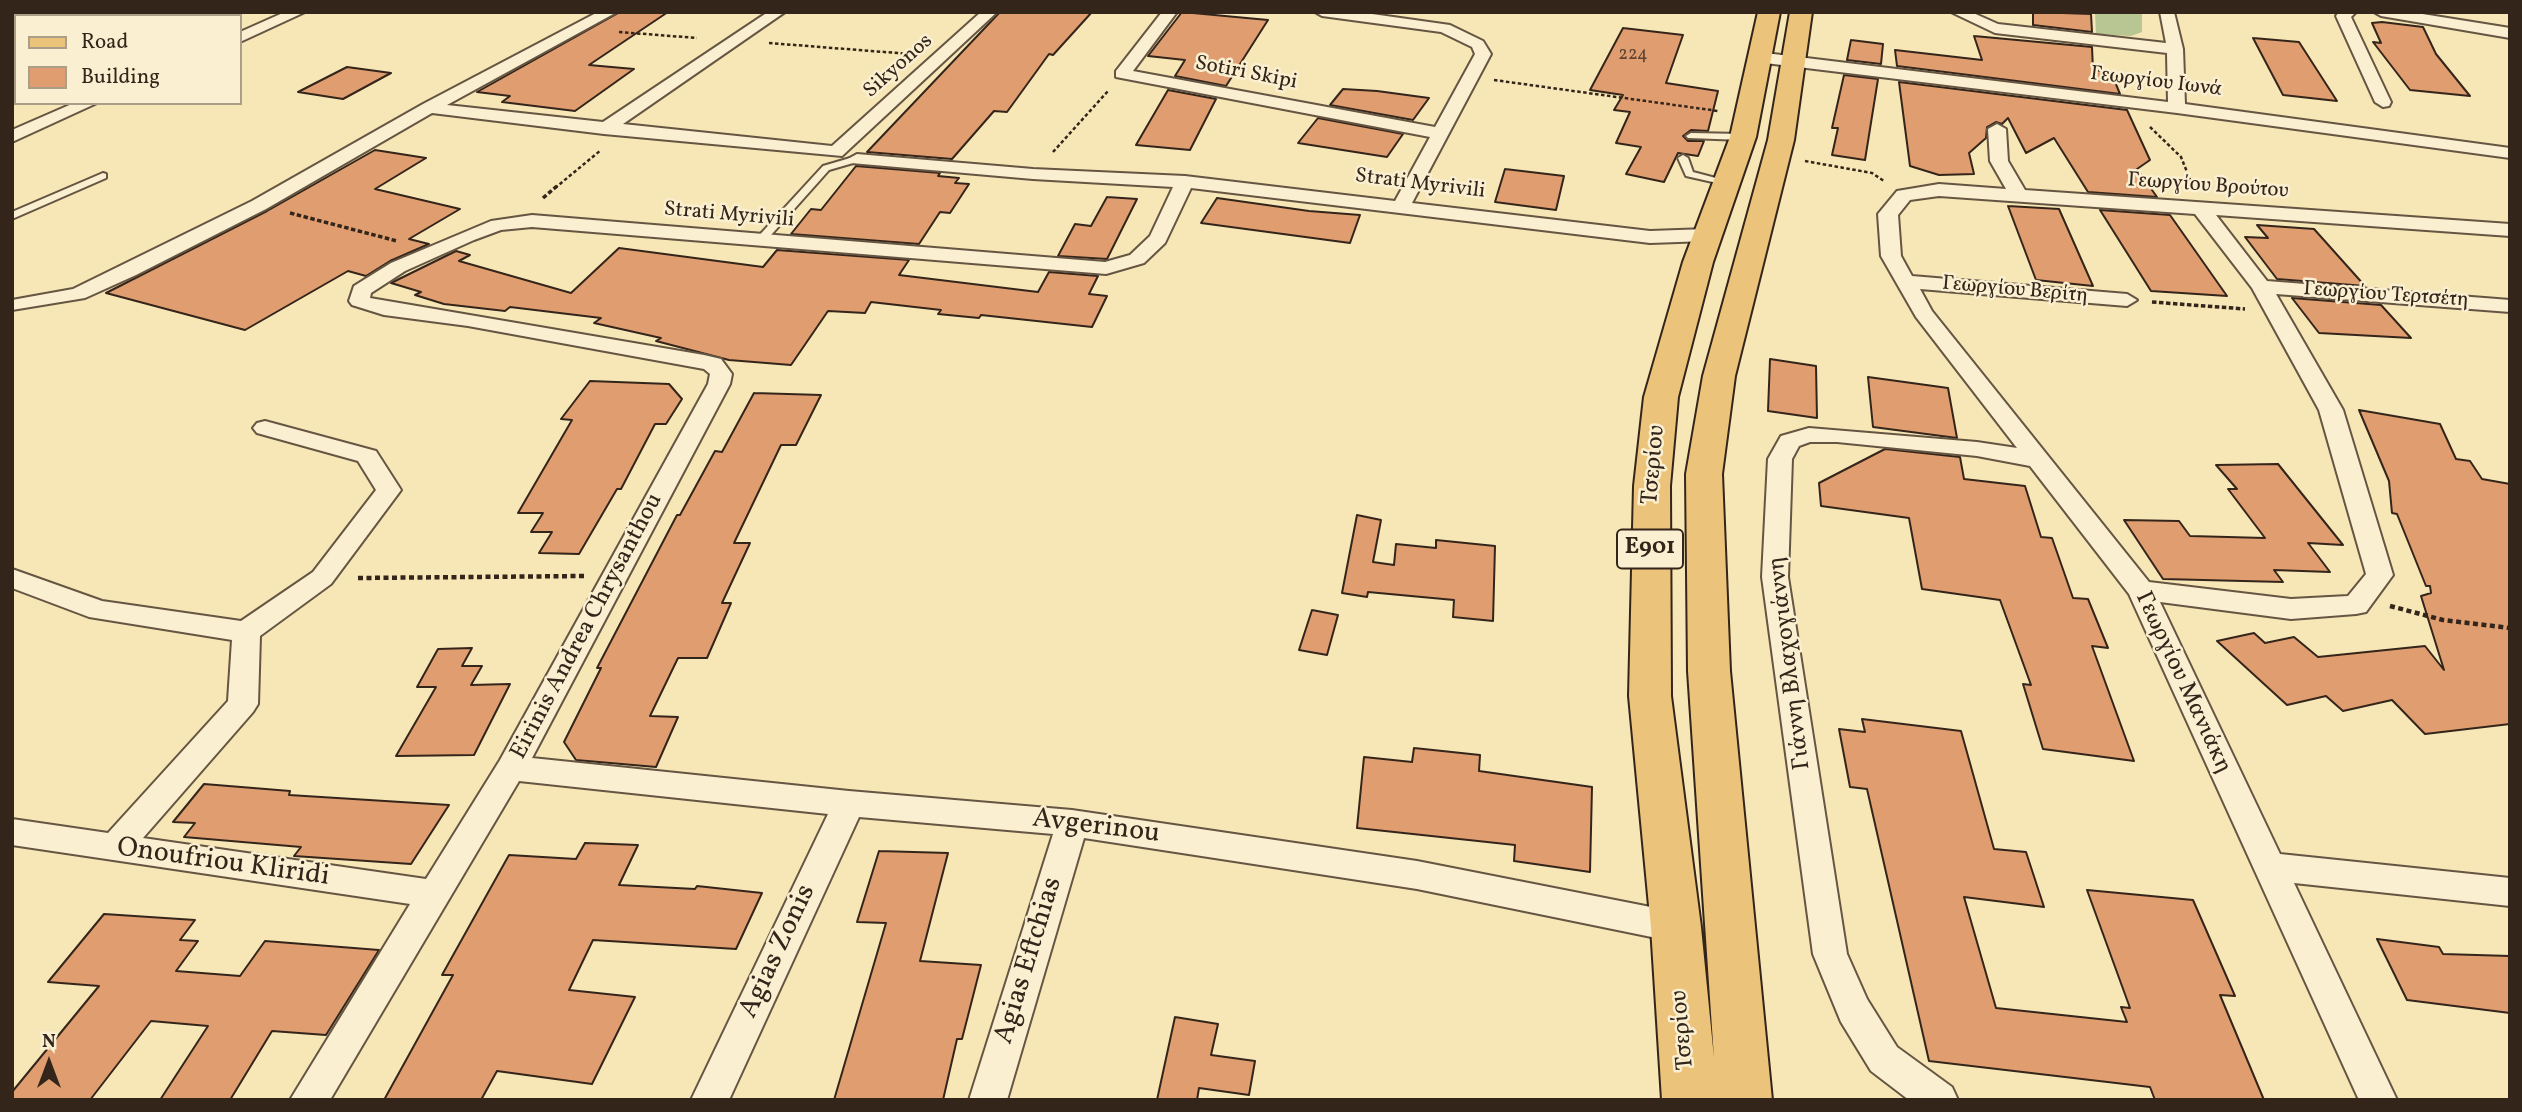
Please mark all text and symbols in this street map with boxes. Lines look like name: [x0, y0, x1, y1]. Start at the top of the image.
legend: [14, 14, 242, 105]
text: Road: [81, 28, 128, 57]
street label: Sikyonos: [859, 29, 939, 105]
house number: 224: [1618, 45, 1648, 67]
street label: Sotiri Skipi: [1193, 52, 1299, 96]
street label: Γεωργίου Ιωνά: [2089, 62, 2223, 104]
text: Building: [81, 63, 160, 92]
street label: Strati Myrivili: [1354, 165, 1486, 205]
street label: Γεωργίου Βρούτου: [2127, 169, 2289, 205]
street label: Strati Myrivili: [663, 198, 795, 234]
street label: Γεωργίου Βερίτη: [1941, 272, 2089, 310]
street label: Γεωργίου Τερτσέτη: [2302, 278, 2470, 314]
street label: Τσερίου: [1637, 424, 1673, 506]
street label: Eirinis Andrea Chrysanthou: [506, 489, 670, 765]
road number: E901: [1617, 530, 1683, 568]
street label: Γιάννη Βλαχογιάννη: [1764, 555, 1818, 771]
street label: Γεωργίου Μανιάκη: [2127, 588, 2237, 778]
street label: Avgerinou: [1030, 804, 1162, 852]
street label: Onoufriou Kliridi: [115, 832, 331, 896]
street label: Agias Eftchias: [989, 874, 1071, 1048]
street label: Agias Zonis: [733, 880, 825, 1024]
street label: Τσερίου: [1666, 989, 1702, 1071]
north arrow: [14, 1028, 84, 1098]
text: N: [42, 1029, 56, 1055]

